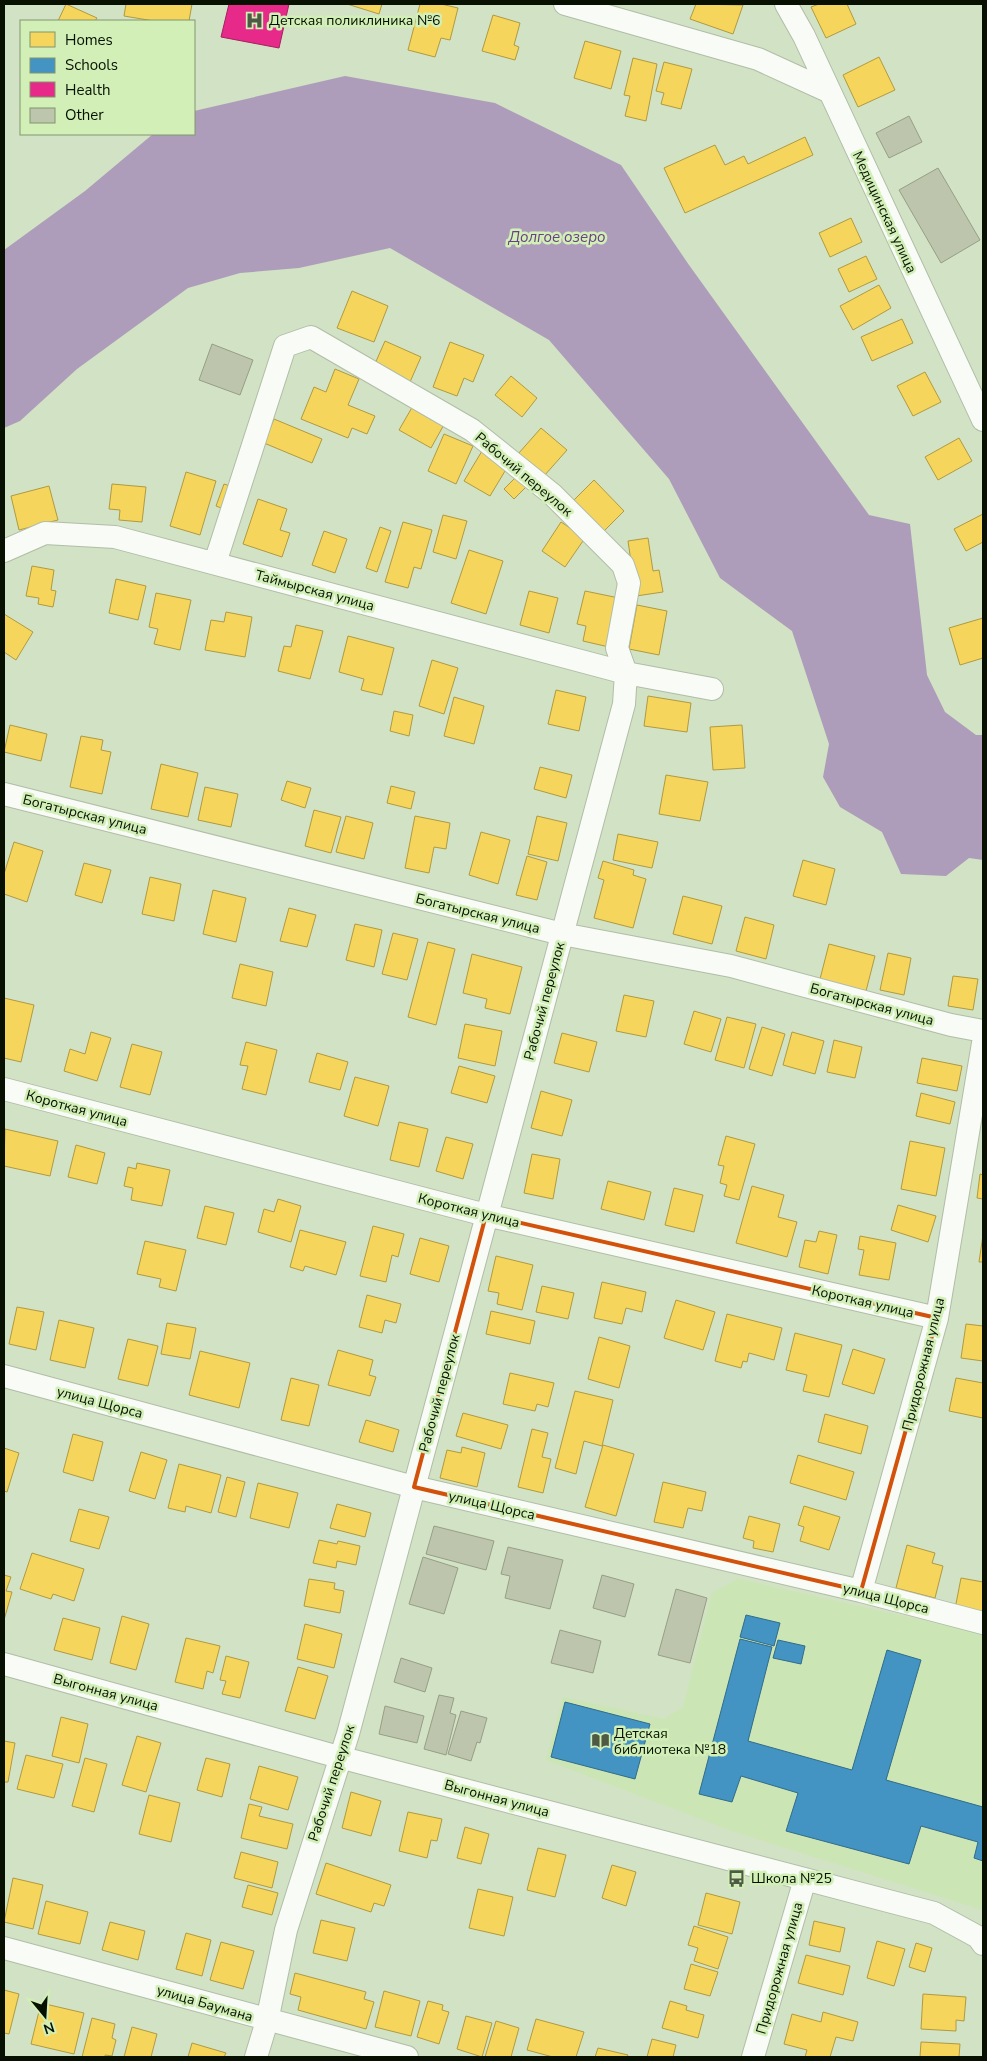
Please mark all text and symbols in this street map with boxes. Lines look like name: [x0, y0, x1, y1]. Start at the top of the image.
hospital icon: Детская поликлиника №6: [245, 10, 265, 30]
place label: Детская поликлиника №6: [269, 11, 441, 30]
legend: [20, 20, 195, 135]
text: Homes: [65, 30, 113, 50]
text: Schools: [65, 55, 118, 75]
text: Health: [65, 80, 110, 100]
text: Other: [65, 105, 104, 125]
street label: Медицинская улица: [848, 148, 921, 276]
water label: Долгое озеро: [507, 227, 606, 247]
street label: Рабочий переулок: [471, 428, 577, 521]
street label: Таймырская улица: [253, 565, 377, 616]
street label: Богатырская улица: [21, 790, 149, 839]
street label: Богатырская улица: [414, 889, 542, 938]
street label: Рабочий переулок: [520, 939, 570, 1062]
street label: Богатырская улица: [808, 979, 936, 1030]
street label: Короткая улица: [24, 1086, 130, 1131]
street label: Короткая улица: [416, 1189, 522, 1232]
street label: Короткая улица: [810, 1280, 916, 1322]
street label: Придорожная улица: [898, 1296, 949, 1433]
street label: Рабочий переулок: [415, 1331, 465, 1454]
street label: улица Щорса: [55, 1382, 145, 1423]
street label: улица Щорса: [447, 1486, 537, 1525]
street label: улица Щорса: [841, 1579, 931, 1618]
street label: Выгонная улица: [51, 1669, 160, 1716]
street label: Рабочий переулок: [304, 1722, 359, 1844]
place label: Детская библиотека №18: [614, 1724, 726, 1759]
library icon: Детская библиотека №18: [590, 1731, 610, 1751]
street label: Выгонная улица: [442, 1775, 551, 1822]
bus stop icon: Школа №25: [727, 1868, 747, 1888]
place label: Школа №25: [751, 1869, 832, 1888]
street label: Придорожная улица: [752, 1900, 807, 2036]
street label: улица Баумана: [155, 1981, 255, 2026]
north arrow: [20, 1991, 70, 2041]
text: N: [41, 2017, 57, 2039]

